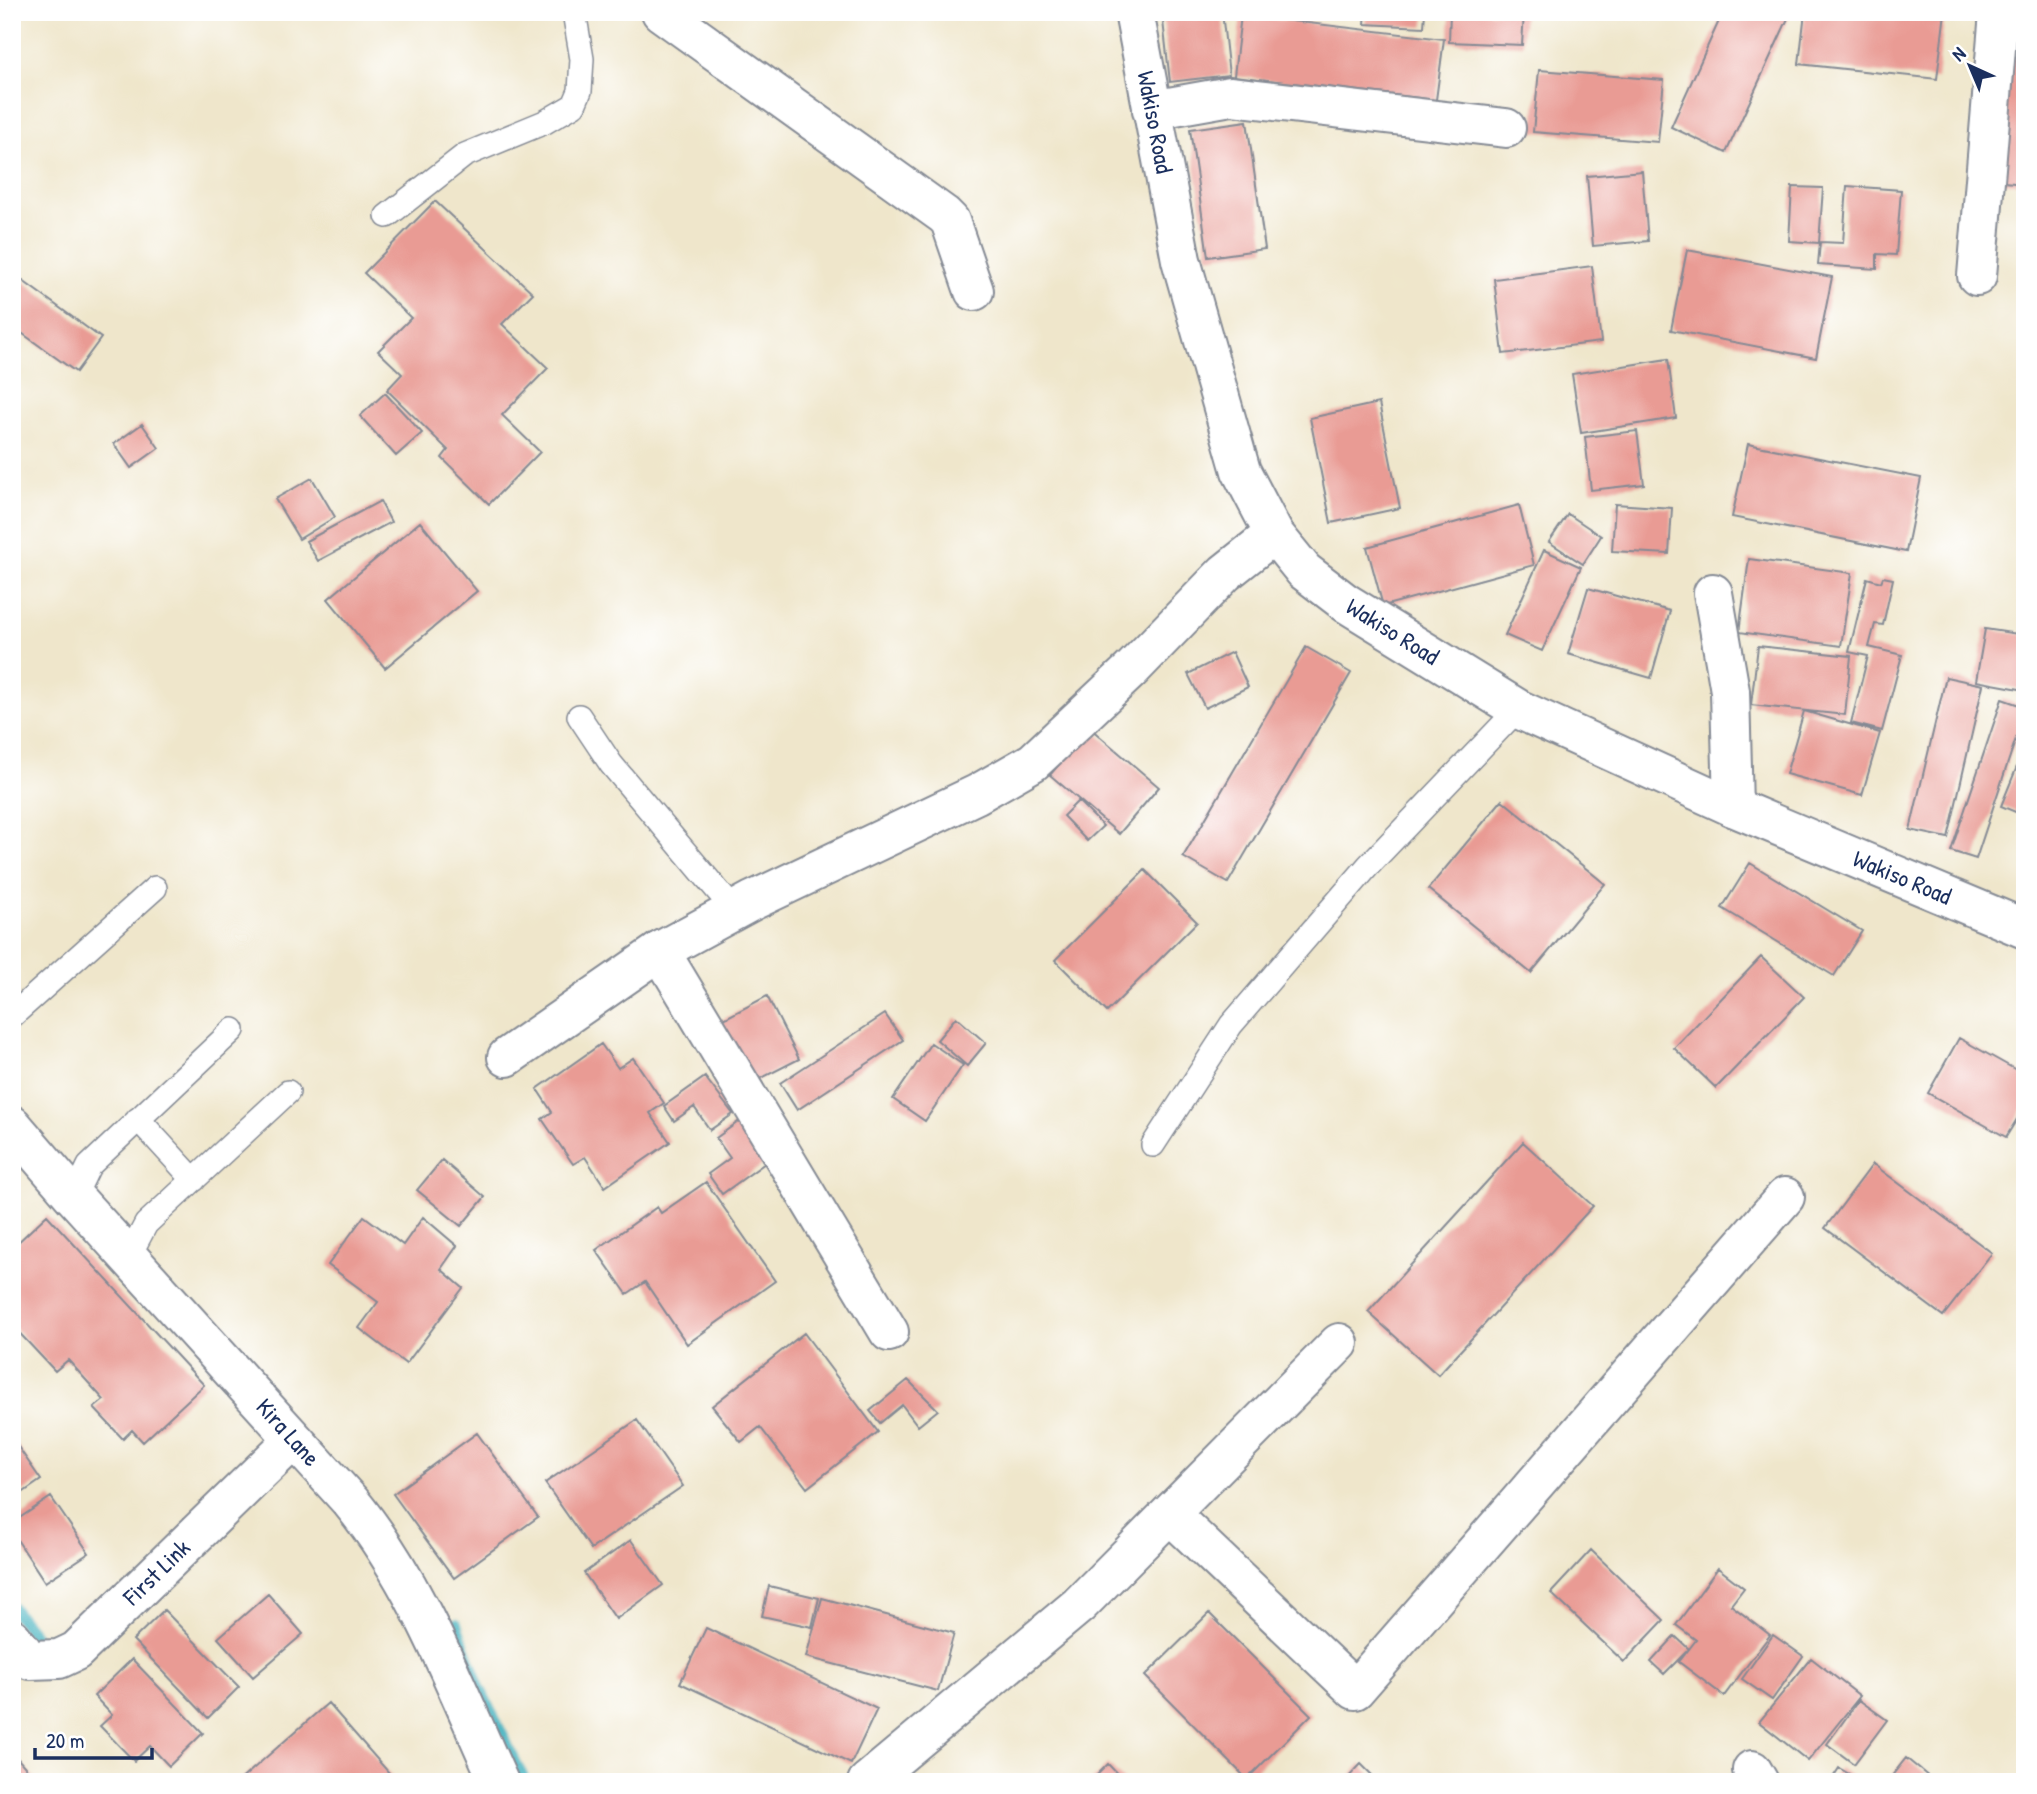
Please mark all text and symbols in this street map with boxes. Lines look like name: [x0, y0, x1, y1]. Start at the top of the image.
north arrow: [1936, 32, 2006, 102]
text: N: [1946, 41, 1971, 67]
street label: Wakiso Road: [1130, 68, 1181, 176]
street label: Wakiso Road: [1341, 590, 1445, 672]
street label: Wakiso Road: [1849, 842, 1956, 911]
street label: Kira Lane: [249, 1391, 328, 1473]
street label: First Link: [115, 1532, 197, 1612]
scale bar: [35, 1717, 152, 1761]
text: 20 m: [46, 1726, 84, 1755]

